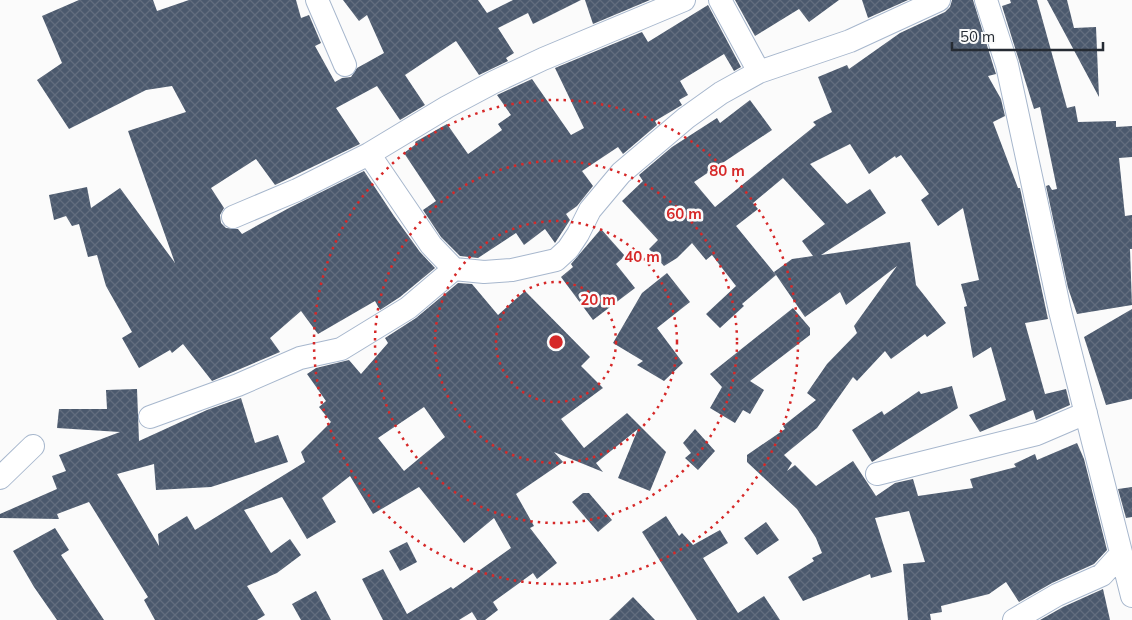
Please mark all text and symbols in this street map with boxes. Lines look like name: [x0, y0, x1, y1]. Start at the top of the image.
scale bar: [952, 20, 1103, 52]
text: 50 m: [960, 27, 995, 46]
text: 80 m: [709, 161, 745, 180]
text: 60 m: [666, 204, 702, 223]
text: 40 m: [624, 247, 660, 266]
text: 20 m: [580, 290, 616, 309]
centre of rings: [547, 333, 565, 351]

